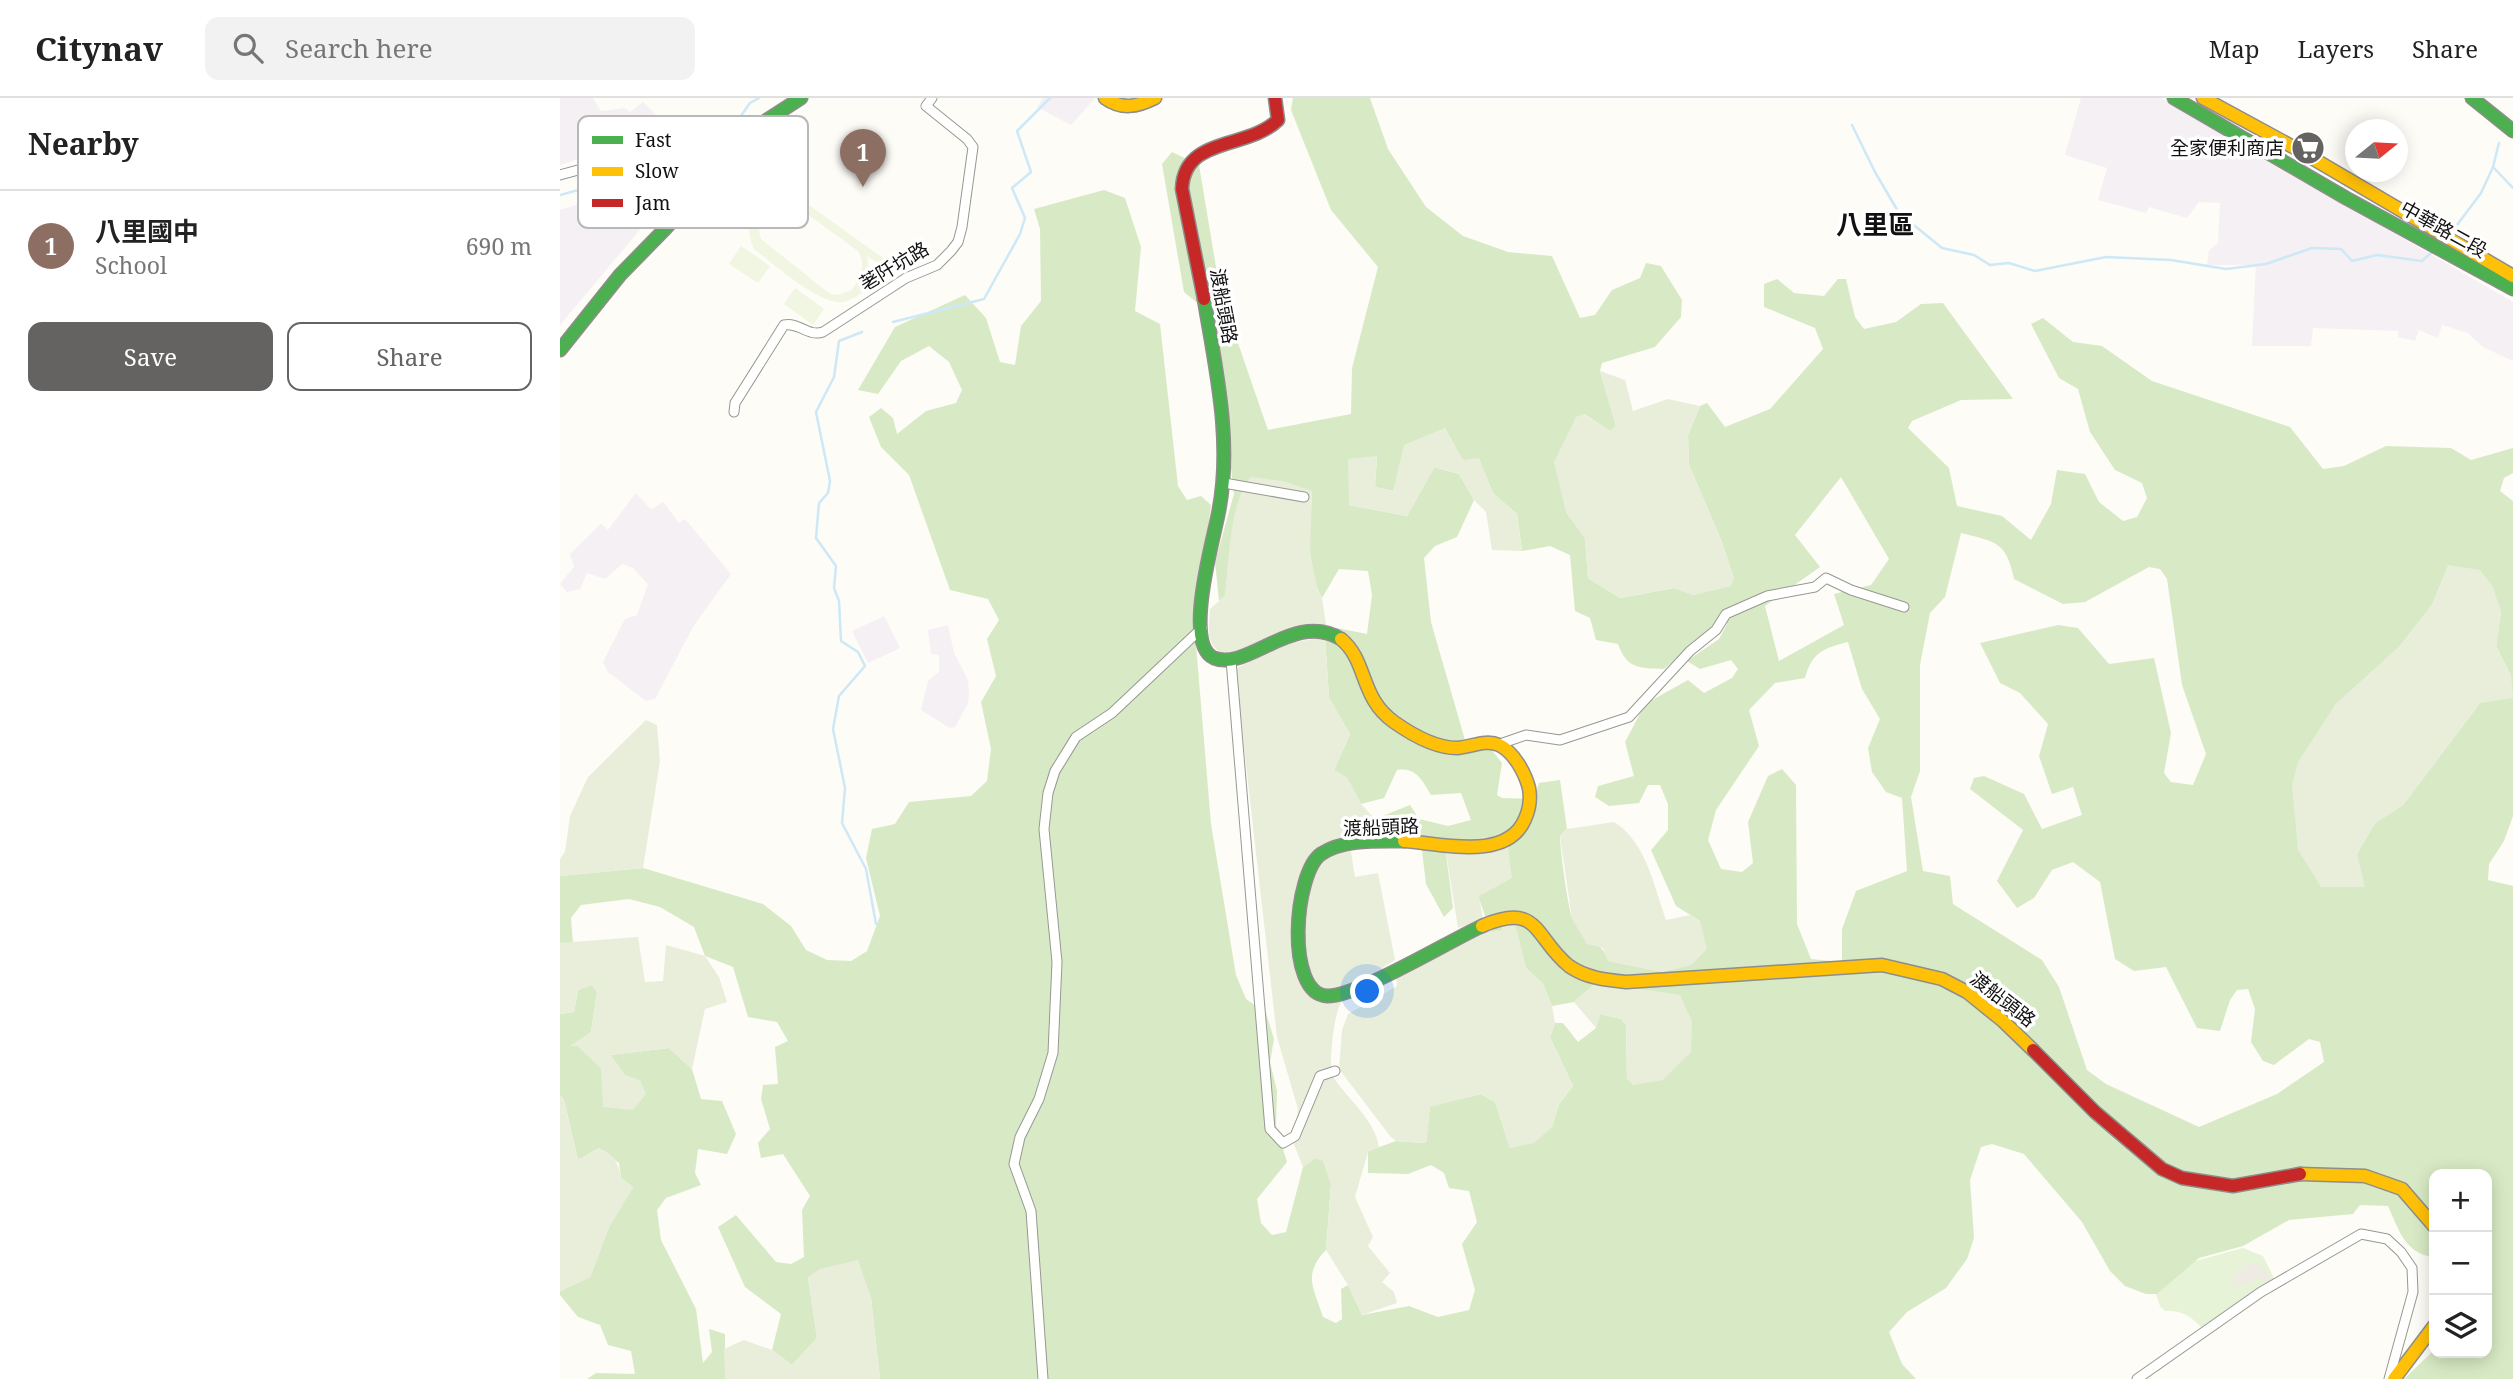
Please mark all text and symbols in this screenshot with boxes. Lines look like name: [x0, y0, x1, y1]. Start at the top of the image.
search box: [205, 17, 695, 80]
text: Citynav: [35, 26, 163, 71]
icon: search: [229, 29, 267, 67]
text: Search here: [285, 30, 433, 66]
text: Map: [2209, 32, 2260, 65]
text: Layers: [2298, 32, 2374, 65]
text: Share: [2412, 32, 2478, 65]
legend: [578, 116, 808, 228]
north arrow: [2345, 119, 2408, 182]
text: Nearby: [28, 123, 139, 164]
text: Fast: [635, 127, 672, 153]
pin: 1: [840, 129, 886, 187]
supermarket icon: 全家便利商店: [2289, 129, 2327, 167]
place label: 全家便利商店: [2170, 135, 2284, 161]
text: Slow: [635, 158, 679, 184]
text: Jam: [634, 190, 670, 216]
street label: 中華路二段: [2396, 195, 2492, 263]
district label: 八里區: [1836, 206, 1914, 242]
text: 八里國中: [95, 213, 199, 249]
text: 1: [45, 230, 58, 262]
text: 690 m: [466, 230, 532, 262]
street label: 荖阡坑路: [855, 235, 933, 297]
text: School: [95, 249, 167, 281]
street label: 渡船頭路: [1205, 266, 1243, 346]
button: Save: [28, 322, 273, 391]
button: Share: [287, 322, 532, 391]
street label: 渡船頭路: [1343, 813, 1419, 841]
street label: 渡船頭路: [1965, 965, 2041, 1033]
your location: [1350, 974, 1384, 1008]
map controls: [2429, 1169, 2492, 1358]
button: +: [2429, 1169, 2492, 1232]
button: −: [2429, 1232, 2492, 1295]
button: layers: [2429, 1295, 2492, 1358]

